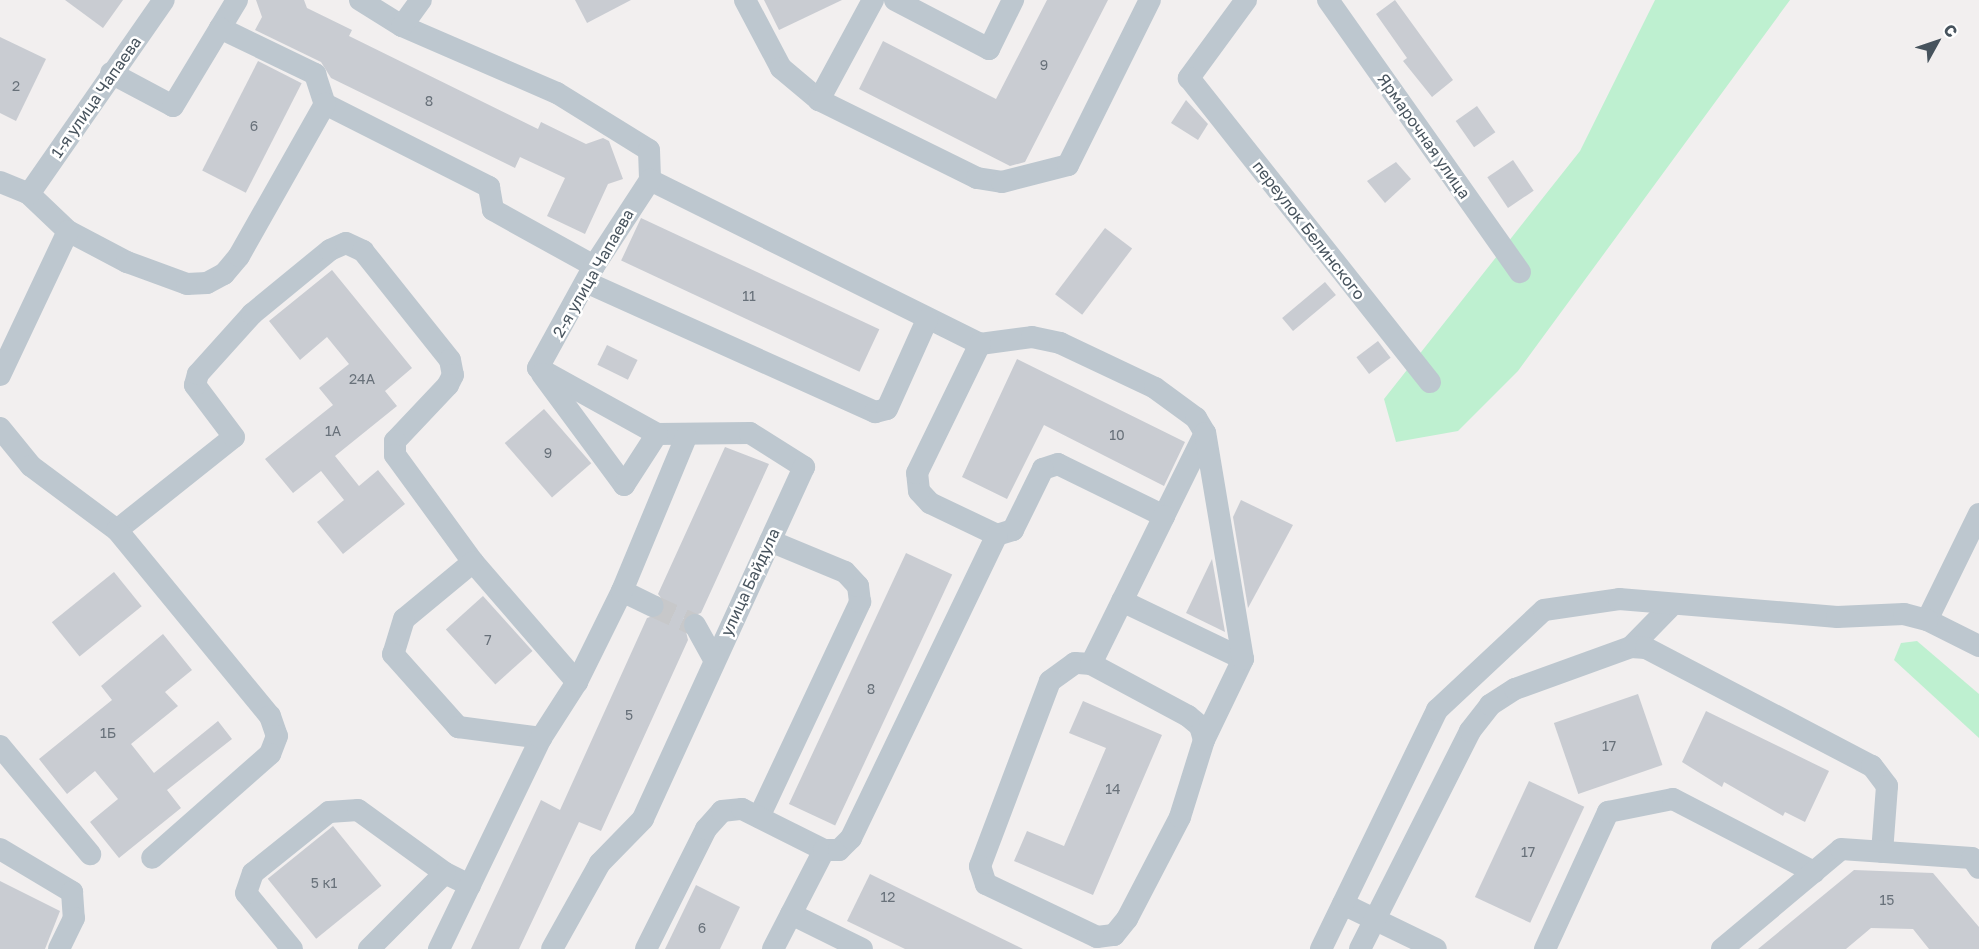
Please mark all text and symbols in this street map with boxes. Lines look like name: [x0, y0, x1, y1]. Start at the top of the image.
north arrow: [1907, 12, 1967, 72]
text: С: [1939, 20, 1962, 41]
street label: 1-я улица Чапаева: [47, 33, 145, 161]
house number: 9: [1040, 57, 1048, 73]
street label: Ярмарочная улица: [1374, 70, 1474, 202]
house number: 2: [12, 78, 20, 94]
house number: 8: [425, 93, 433, 109]
house number: 6: [250, 118, 258, 134]
street label: переулок Белинского: [1249, 157, 1369, 303]
street label: 2-я улица Чапаева: [548, 205, 638, 341]
house number: 11: [742, 288, 756, 304]
house number: 24А: [349, 371, 375, 387]
house number: 1А: [325, 423, 341, 439]
house number: 10: [1109, 427, 1125, 443]
house number: 9: [544, 445, 552, 461]
street label: улица Байдула: [717, 525, 783, 639]
house number: 7: [484, 632, 492, 648]
house number: 8: [867, 681, 875, 697]
house number: 5: [625, 707, 633, 723]
house number: 1Б: [100, 725, 116, 741]
house number: 17: [1602, 738, 1616, 754]
house number: 14: [1105, 781, 1121, 797]
house number: 17: [1521, 844, 1535, 860]
house number: 5 к1: [311, 875, 337, 891]
house number: 12: [881, 889, 895, 905]
house number: 15: [1880, 892, 1894, 908]
house number: 6: [698, 920, 706, 936]

